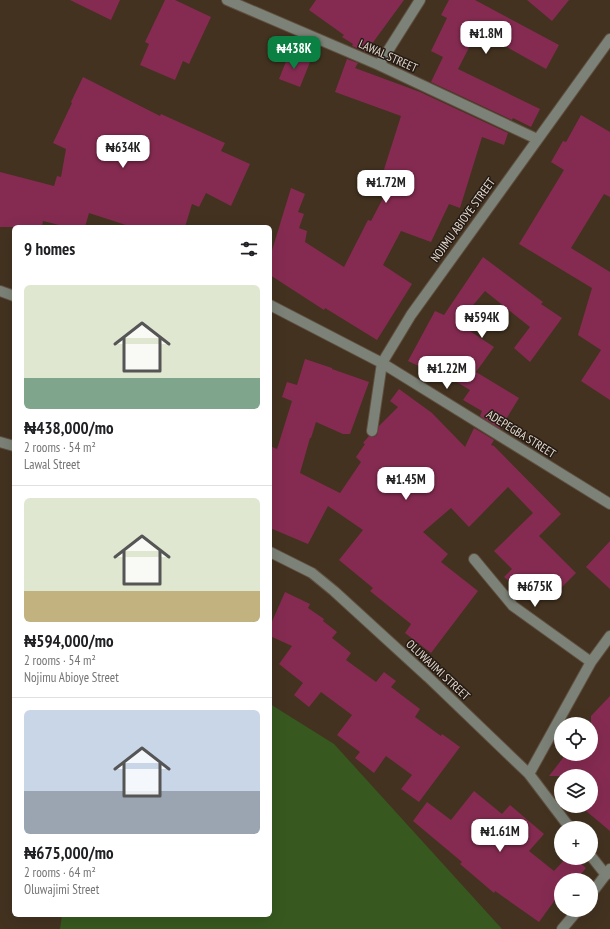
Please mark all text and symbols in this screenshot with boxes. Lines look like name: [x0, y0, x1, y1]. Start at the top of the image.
pin: ₦1.8M: [458, 21, 514, 55]
text: ₦1.8M: [469, 25, 503, 42]
pin: ₦438K: [266, 36, 322, 70]
street label: LAWAL STREET: [356, 36, 421, 75]
text: ₦438K: [277, 40, 311, 57]
pin: ₦634K: [95, 135, 151, 169]
text: ₦634K: [106, 139, 140, 156]
pin: ₦1.72M: [353, 170, 419, 204]
text: ₦1.72M: [366, 174, 406, 191]
street label: NOJIMU ABIOYE STREET: [427, 174, 498, 265]
text: 9 homes: [24, 238, 75, 260]
icon: filters: [238, 238, 260, 260]
pin: ₦594K: [454, 305, 510, 339]
text: ₦594K: [465, 309, 499, 326]
icon: home: [106, 311, 178, 383]
pin: ₦1.22M: [414, 356, 480, 390]
text: ₦1.22M: [427, 360, 467, 377]
street label: ADEPEGBA STREET: [484, 406, 559, 461]
text: ₦438,000/mo: [24, 417, 113, 439]
text: 2 rooms · 54 m²: [24, 439, 96, 456]
text: Lawal Street: [24, 456, 80, 473]
pin: ₦1.45M: [373, 467, 439, 501]
text: ₦1.45M: [386, 471, 426, 488]
icon: home: [106, 524, 178, 596]
pin: ₦675K: [507, 574, 563, 608]
text: ₦675K: [518, 578, 552, 595]
text: ₦594,000/mo: [24, 630, 113, 652]
street label: OLUWAJIMI STREET: [403, 636, 474, 703]
text: 2 rooms · 54 m²: [24, 652, 96, 669]
text: Nojimu Abioye Street: [24, 669, 119, 686]
map controls: [554, 717, 598, 917]
button: locate: [554, 717, 598, 761]
icon: home: [106, 736, 178, 808]
button: layers: [554, 769, 598, 813]
pin: ₦1.61M: [467, 819, 533, 853]
button: +: [554, 821, 598, 865]
text: ₦1.61M: [480, 823, 520, 840]
text: ₦675,000/mo: [24, 842, 113, 864]
text: 2 rooms · 64 m²: [24, 864, 96, 881]
button: −: [554, 873, 598, 917]
text: Oluwajimi Street: [24, 881, 99, 898]

